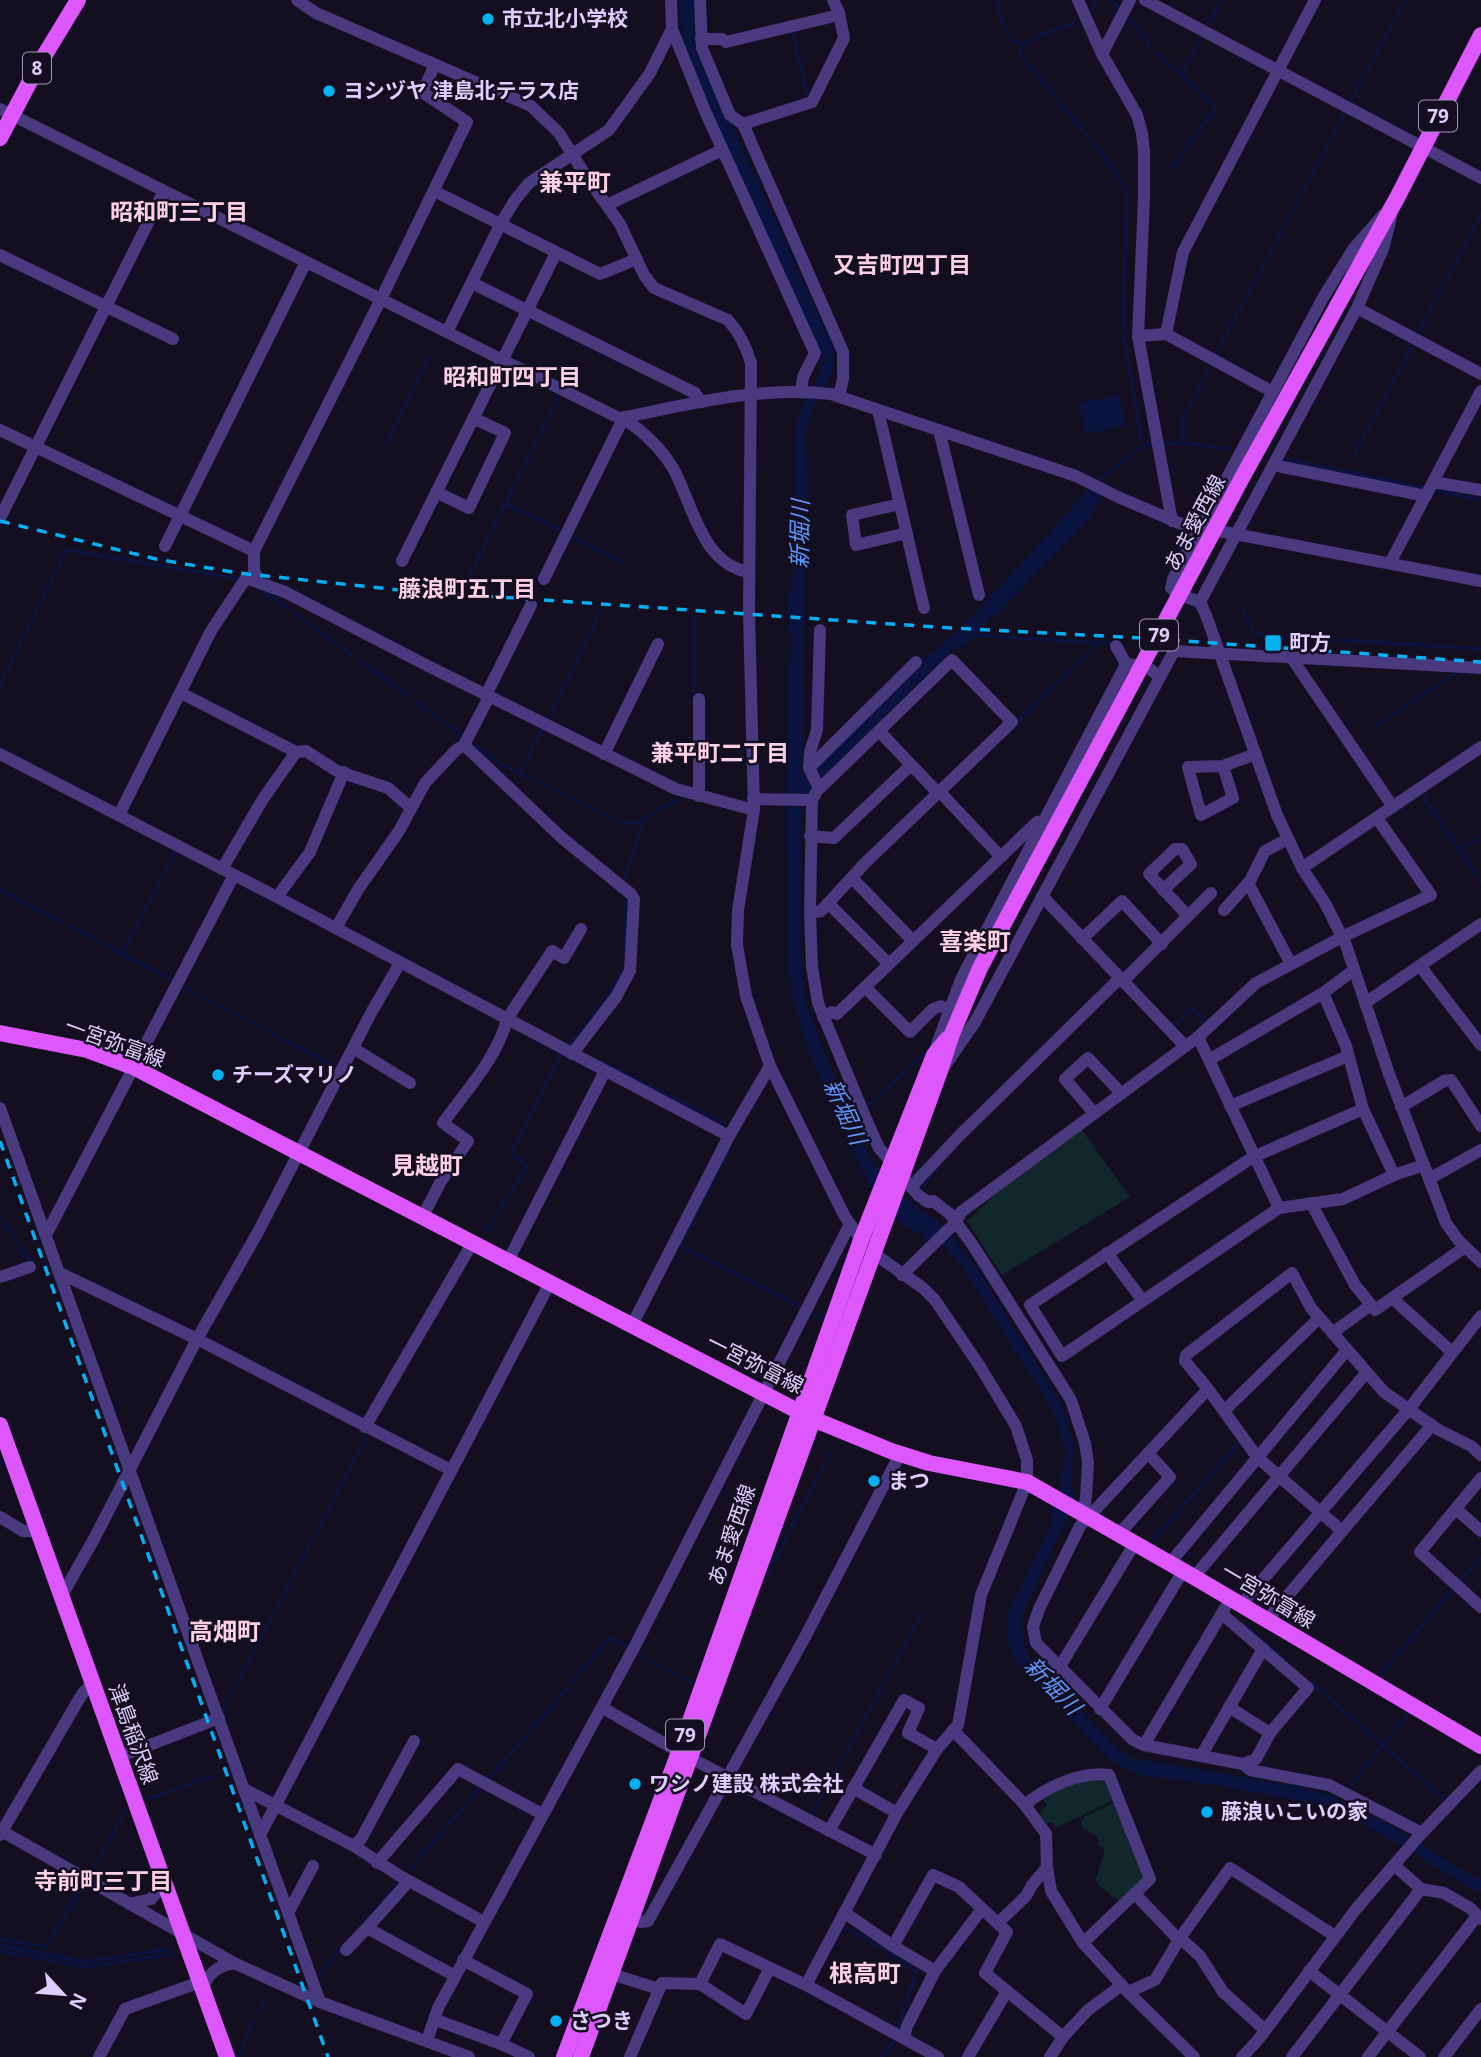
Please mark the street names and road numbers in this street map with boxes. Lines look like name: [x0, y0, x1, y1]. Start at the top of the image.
road number: 8: [23, 52, 51, 83]
road number: 79: [1419, 100, 1457, 132]
street label: あま愛西線: [1157, 470, 1231, 575]
road number: 79: [1140, 620, 1178, 650]
street label: 一宮弥富線: [61, 1011, 169, 1073]
street label: 一宮弥富線: [702, 1327, 809, 1399]
street label: あま愛西線: [701, 1480, 761, 1589]
street label: 一宮弥富線: [1216, 1556, 1321, 1634]
street label: 津島稲沢線: [103, 1680, 165, 1788]
road number: 79: [666, 1720, 704, 1750]

